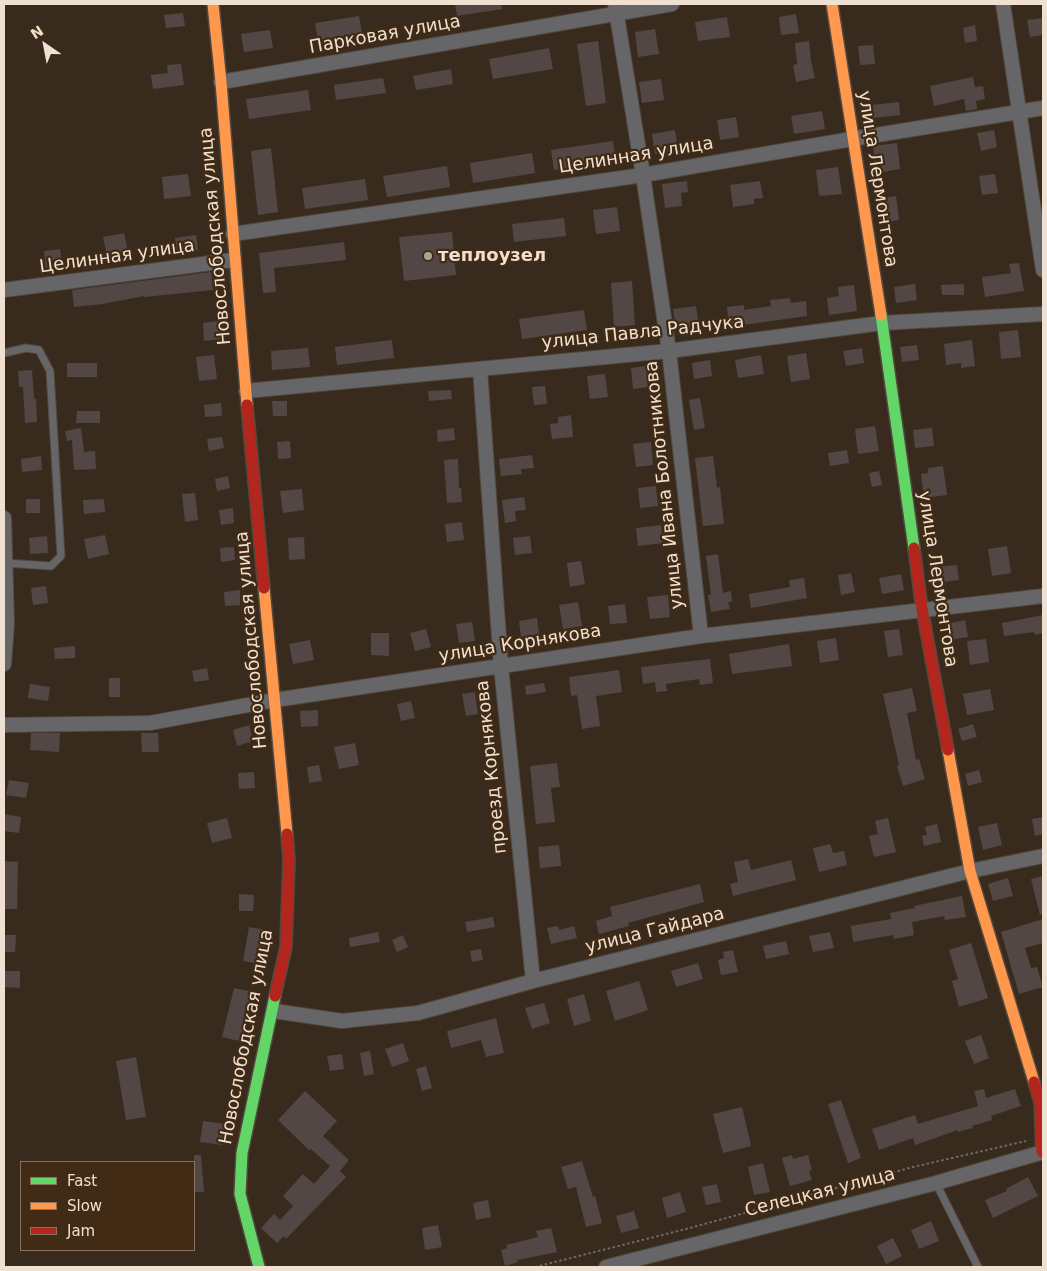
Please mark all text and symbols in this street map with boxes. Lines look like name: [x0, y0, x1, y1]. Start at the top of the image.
street label: Парковая улица: [308, 11, 462, 59]
north arrow: [20, 20, 70, 70]
text: N: [28, 23, 46, 42]
street label: улица Лермонтова: [852, 89, 902, 269]
street label: Новослободская улица: [196, 126, 236, 346]
street label: Целинная улица: [557, 133, 715, 179]
street label: Целинная улица: [38, 235, 196, 279]
place label: теплоузел: [438, 245, 546, 267]
marker: теплоузел: [422, 250, 434, 262]
street label: улица Павла Радчука: [541, 312, 745, 354]
street label: улица Ивана Болотникова: [641, 360, 689, 610]
street label: улица Лермонтова: [912, 489, 962, 669]
street label: Новослободская улица: [232, 530, 272, 750]
street label: улица Корнякова: [437, 620, 603, 668]
street label: проезд Корнякова: [472, 679, 512, 855]
street label: улица Гайдара: [583, 903, 727, 959]
street label: Новослободская улица: [216, 928, 278, 1146]
legend: [20, 1161, 195, 1251]
street label: Селецкая улица: [743, 1164, 897, 1222]
text: Fast: [67, 1172, 97, 1190]
text: Slow: [67, 1197, 102, 1215]
text: Jam: [67, 1222, 95, 1240]

